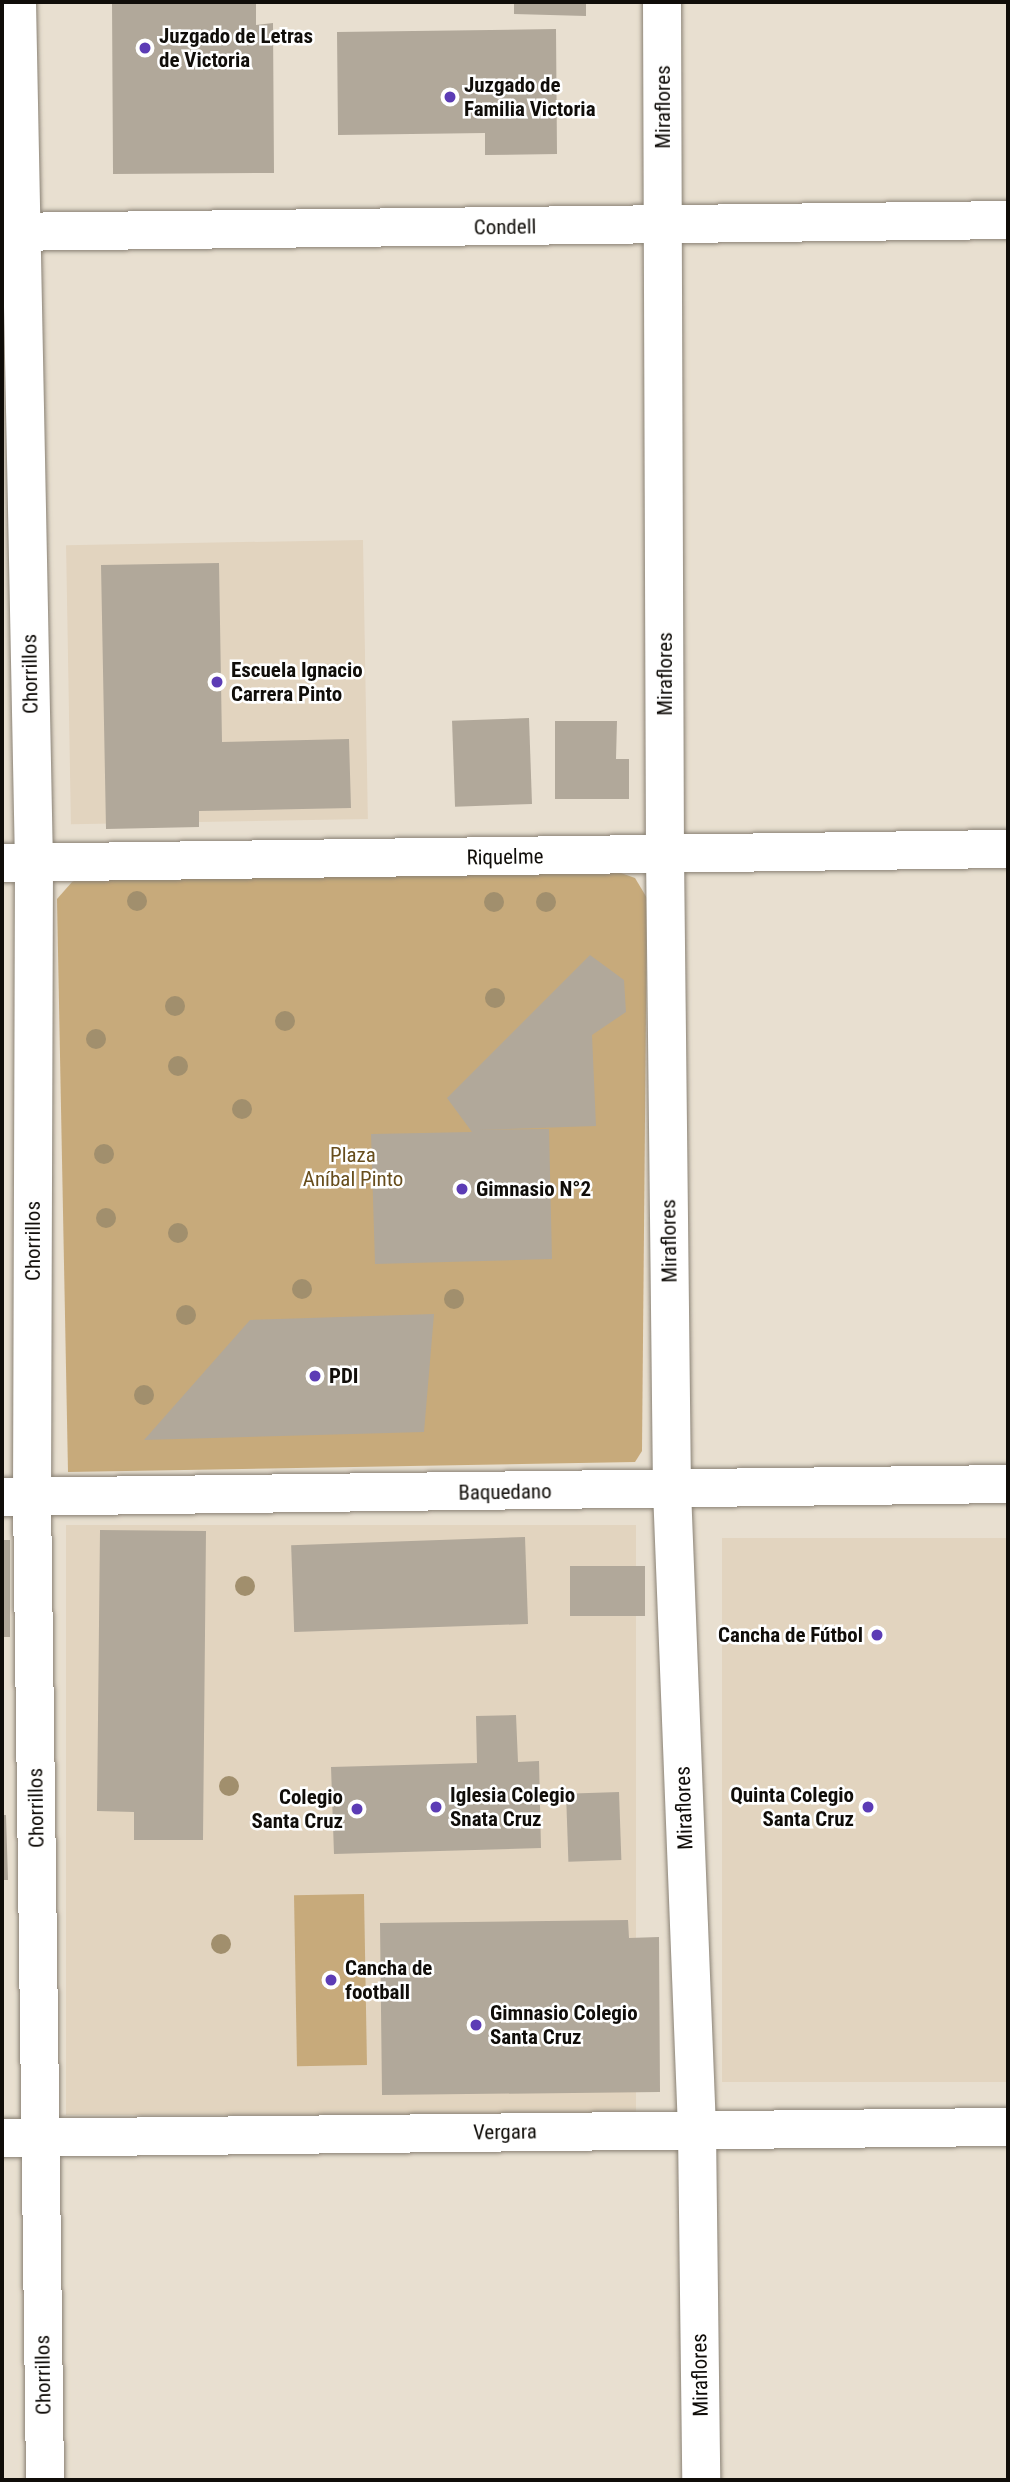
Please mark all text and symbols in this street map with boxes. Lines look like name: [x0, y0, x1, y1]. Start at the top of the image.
place label: Juzgado de Letras de Victoria: [159, 23, 313, 73]
marker: Juzgado de Letras de Victoria: [137, 40, 153, 56]
street label: Miraflores: [650, 65, 676, 149]
place label: Juzgado de Familia Victoria: [464, 72, 596, 122]
marker: Juzgado de Familia Victoria: [442, 89, 458, 105]
street label: Condell: [474, 214, 536, 240]
street label: Miraflores: [652, 632, 678, 716]
street label: Chorrillos: [17, 634, 43, 714]
place label: Escuela Ignacio Carrera Pinto: [231, 657, 363, 707]
marker: Escuela Ignacio Carrera Pinto: [209, 674, 225, 690]
street label: Riquelme: [466, 844, 544, 870]
park label: Plaza Aníbal Pinto: [303, 1142, 403, 1192]
place label: Gimnasio N°2: [476, 1176, 591, 1202]
marker: Gimnasio N°2: [454, 1181, 470, 1197]
street label: Miraflores: [656, 1199, 682, 1283]
street label: Chorrillos: [20, 1201, 46, 1281]
place label: PDI: [329, 1363, 358, 1389]
marker: PDI: [307, 1368, 323, 1384]
street label: Baquedano: [458, 1479, 552, 1505]
place label: Cancha de Fútbol: [718, 1622, 863, 1648]
marker: Cancha de Fútbol: [869, 1627, 885, 1643]
street label: Miraflores: [670, 1766, 698, 1850]
street label: Chorrillos: [23, 1768, 49, 1848]
place label: Iglesia Colegio Snata Cruz: [450, 1782, 575, 1832]
place label: Quinta Colegio Santa Cruz: [730, 1782, 854, 1832]
place label: Colegio Santa Cruz: [252, 1784, 343, 1834]
marker: Iglesia Colegio Snata Cruz: [428, 1799, 444, 1815]
marker: Quinta Colegio Santa Cruz: [860, 1799, 876, 1815]
marker: Colegio Santa Cruz: [349, 1801, 365, 1817]
place label: Cancha de football: [345, 1955, 432, 2005]
marker: Cancha de football: [323, 1972, 339, 1988]
place label: Gimnasio Colegio Santa Cruz: [490, 2000, 638, 2050]
marker: Gimnasio Colegio Santa Cruz: [468, 2017, 484, 2033]
street label: Vergara: [473, 2119, 537, 2145]
street label: Miraflores: [687, 2333, 713, 2417]
street label: Chorrillos: [30, 2335, 56, 2415]

